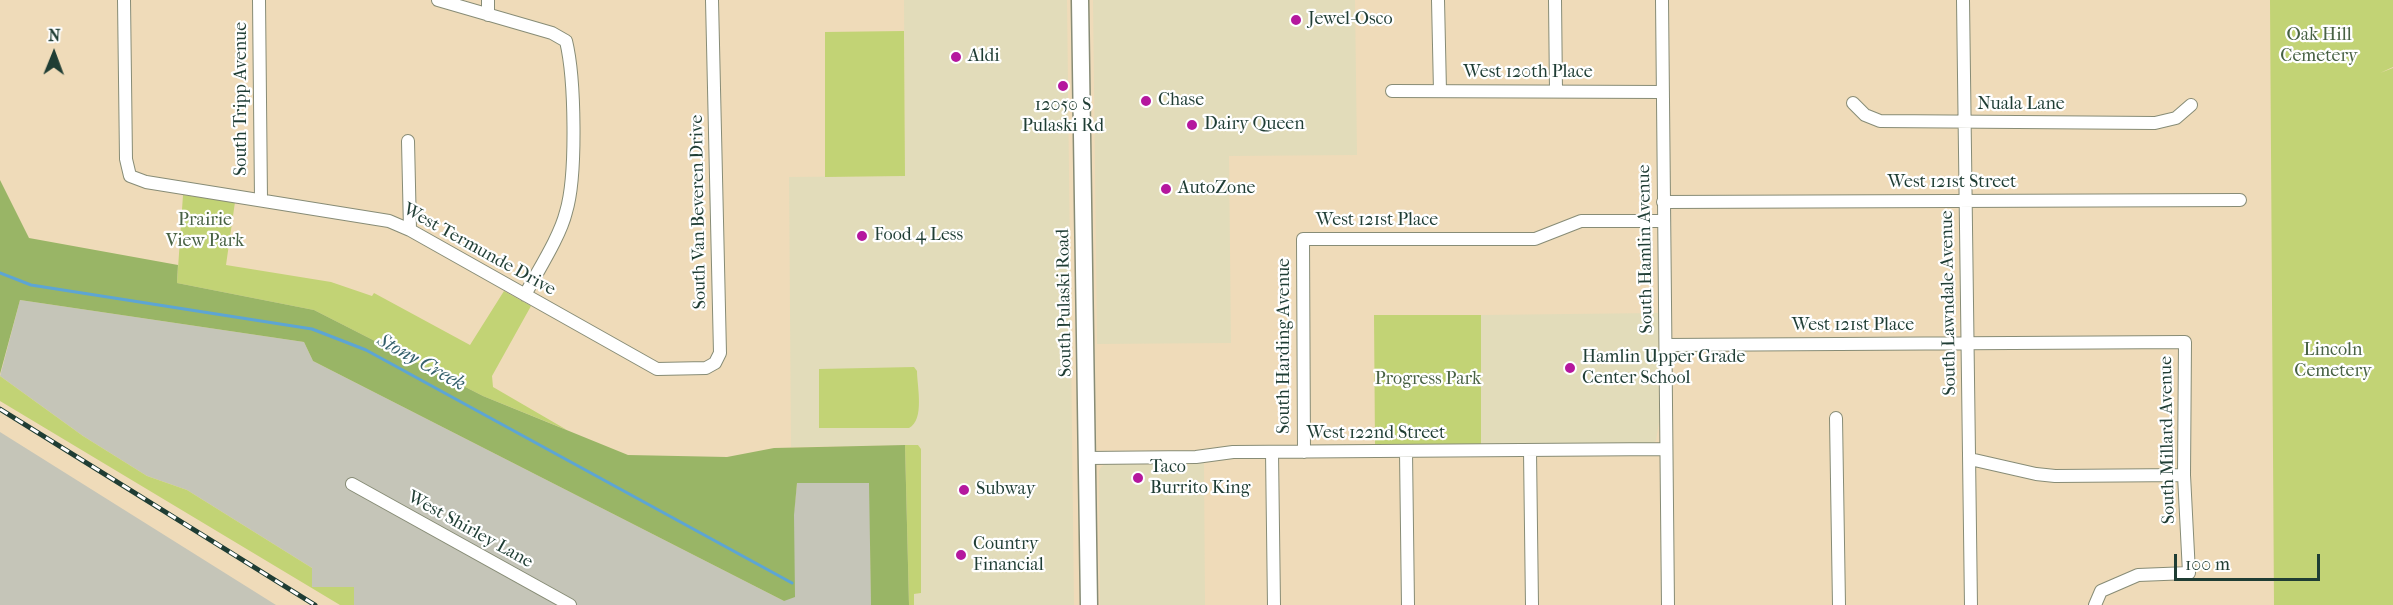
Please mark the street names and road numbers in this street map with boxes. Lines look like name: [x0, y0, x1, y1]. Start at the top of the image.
street label: South Tripp Avenue: [231, 22, 253, 176]
street label: West 120th Place: [1463, 62, 1593, 84]
street label: Nuala Lane: [1977, 94, 2065, 116]
street label: South Van Beveren Drive: [687, 114, 711, 310]
street label: South Hamlin Avenue: [1634, 164, 1658, 334]
street label: West 121st Street: [1888, 172, 2016, 194]
street label: West Termunde Drive: [399, 199, 559, 301]
street label: West 121st Place: [1316, 210, 1438, 232]
street label: South Lawndale Avenue: [1937, 210, 1961, 396]
street label: South Pulaski Road: [1053, 229, 1077, 377]
street label: South Harding Avenue: [1274, 258, 1296, 434]
street label: West 121st Place: [1792, 315, 1914, 337]
street label: South Millard Avenue: [2156, 356, 2180, 524]
street label: West 122nd Street: [1307, 423, 1445, 445]
street label: West Shirley Lane: [404, 487, 536, 573]

